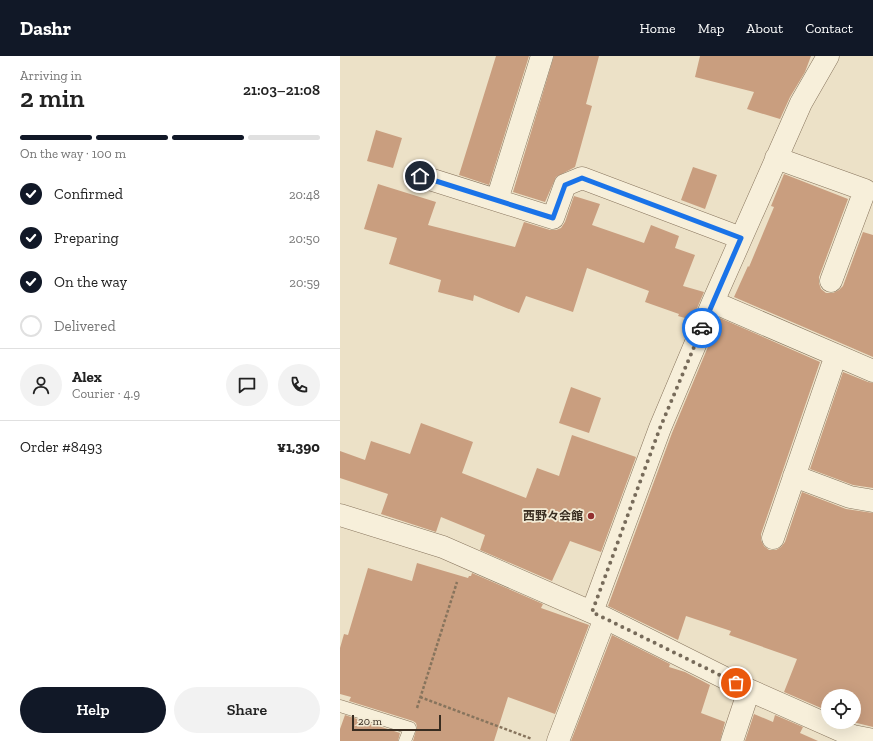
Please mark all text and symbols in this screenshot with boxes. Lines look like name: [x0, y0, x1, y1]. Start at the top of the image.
text: Dashr: [20, 17, 71, 40]
text: Home: [640, 20, 676, 37]
text: Map: [698, 20, 724, 37]
text: About: [746, 20, 783, 37]
text: Contact: [805, 20, 853, 37]
text: Arriving in: [20, 68, 82, 83]
text: 21:03–21:08: [243, 81, 320, 99]
text: 2 min: [20, 82, 84, 114]
text: On the way · 100 m: [20, 146, 126, 161]
pin: [403, 159, 437, 193]
icon: home: [409, 165, 431, 187]
icon: check: [20, 183, 42, 205]
text: Confirmed: [54, 185, 123, 203]
text: 20:48: [289, 187, 320, 202]
icon: check: [20, 227, 42, 249]
text: Preparing: [54, 229, 119, 247]
text: 20:50: [289, 231, 320, 246]
icon: check: [20, 271, 42, 293]
text: On the way: [54, 273, 127, 291]
text: 20:59: [289, 275, 320, 290]
courier: [682, 308, 722, 348]
text: Delivered: [54, 317, 116, 335]
icon: car: [691, 317, 713, 339]
button: person: [20, 364, 62, 406]
button: chat: [226, 364, 268, 406]
button: phone: [278, 364, 320, 406]
text: Alex: [72, 368, 102, 386]
text: Courier · 4.9: [72, 386, 140, 401]
text: Order #8493: [20, 438, 102, 456]
text: ¥1,390: [277, 438, 320, 456]
place label: 西野々会館: [523, 509, 583, 523]
marker: 西野々会館: [586, 511, 596, 521]
pin: [719, 666, 753, 700]
icon: bag: [725, 672, 747, 694]
button: Help: [20, 687, 166, 733]
button: Share: [174, 687, 320, 733]
map controls: [821, 689, 861, 729]
button: locate: [821, 689, 861, 729]
scale bar: [352, 713, 441, 732]
text: 20 m: [358, 715, 382, 728]

